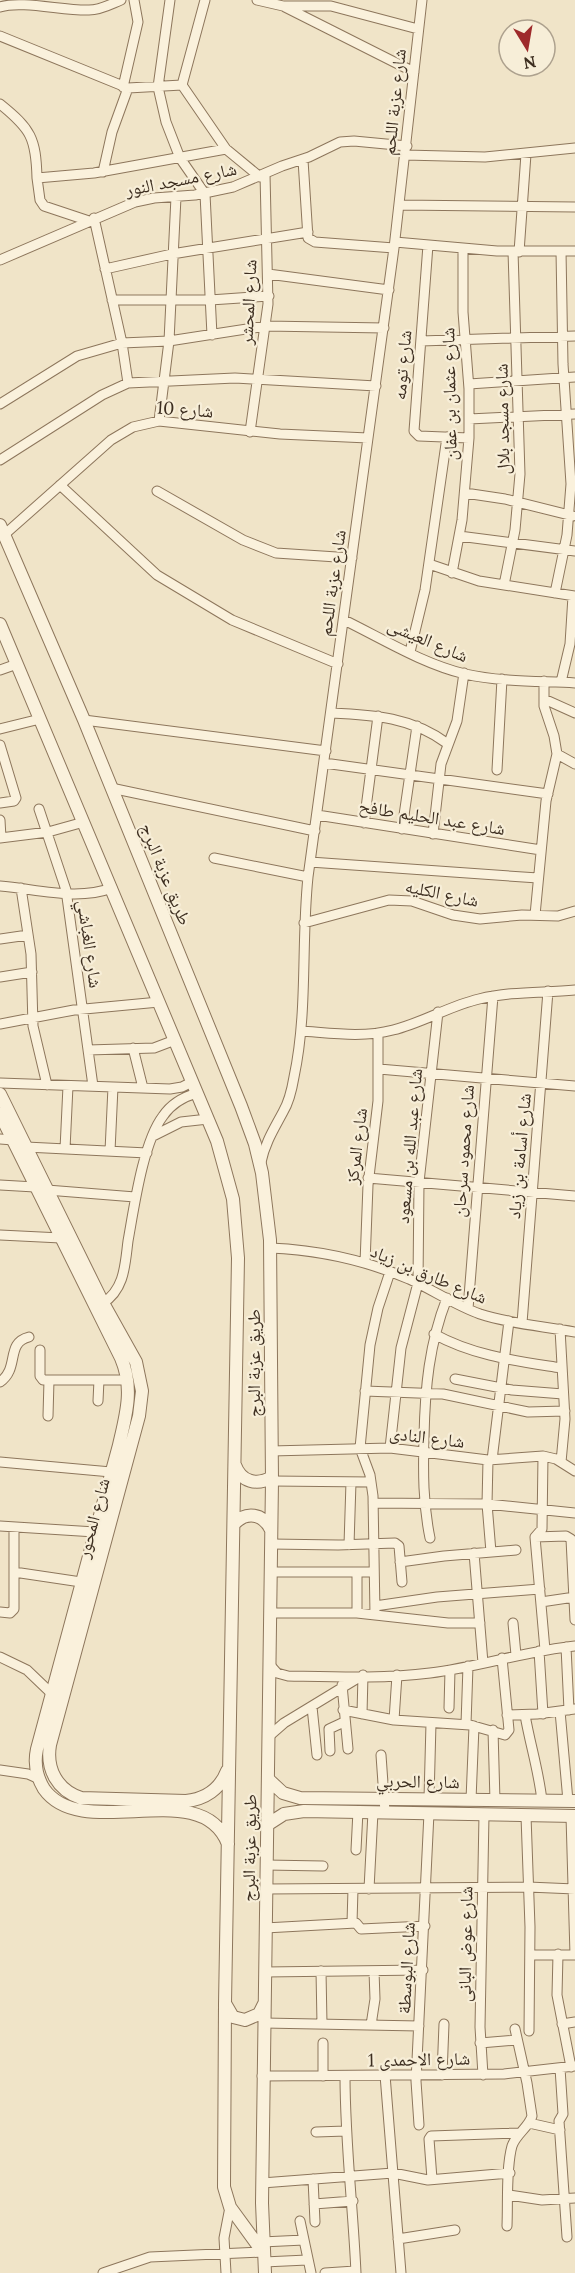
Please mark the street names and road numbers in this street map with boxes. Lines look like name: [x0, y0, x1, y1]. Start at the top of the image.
street label: شارع عزبة اللحم: [377, 48, 412, 157]
street label: شارع مسجد النور: [122, 157, 239, 201]
street label: شارع المحشر: [234, 259, 262, 346]
street label: شارع عثمان بن عفان: [436, 327, 462, 461]
street label: شارع تومه: [387, 329, 417, 401]
street label: شارع مسجد بلال: [490, 363, 514, 475]
street label: شارع 10: [156, 396, 214, 422]
street label: شارع عزبة اللحم: [313, 528, 352, 638]
street label: شارع العيشى: [384, 613, 472, 667]
street label: شارع عبد الحليم طافح: [357, 794, 507, 841]
street label: طريق عزبة البرج: [134, 820, 197, 929]
street label: شارع الكليه: [403, 874, 481, 912]
street label: شارع الغباشي: [69, 899, 108, 990]
street label: شارع عبد الله بن مسعود: [391, 1067, 427, 1225]
street label: شارع محمود سرحان: [447, 1084, 479, 1218]
street label: شارع أسامة بن زياد: [502, 1092, 536, 1220]
street label: شارع المركز: [340, 1107, 372, 1186]
street label: شارع طارق بن زياد: [367, 1239, 491, 1309]
street label: طريق عزبة البرج: [242, 1309, 266, 1417]
street label: شارع النادى: [388, 1421, 466, 1453]
street label: شارع المحور: [71, 1475, 115, 1561]
street label: شارع الحربي: [376, 1769, 460, 1797]
street label: طريق عزبة البرج: [237, 1794, 262, 1902]
street label: شارع عوض البانى: [452, 1886, 478, 2002]
street label: شارع البوسطة: [392, 1921, 420, 2015]
street label: شارع الاحمدى 1: [368, 2047, 470, 2071]

